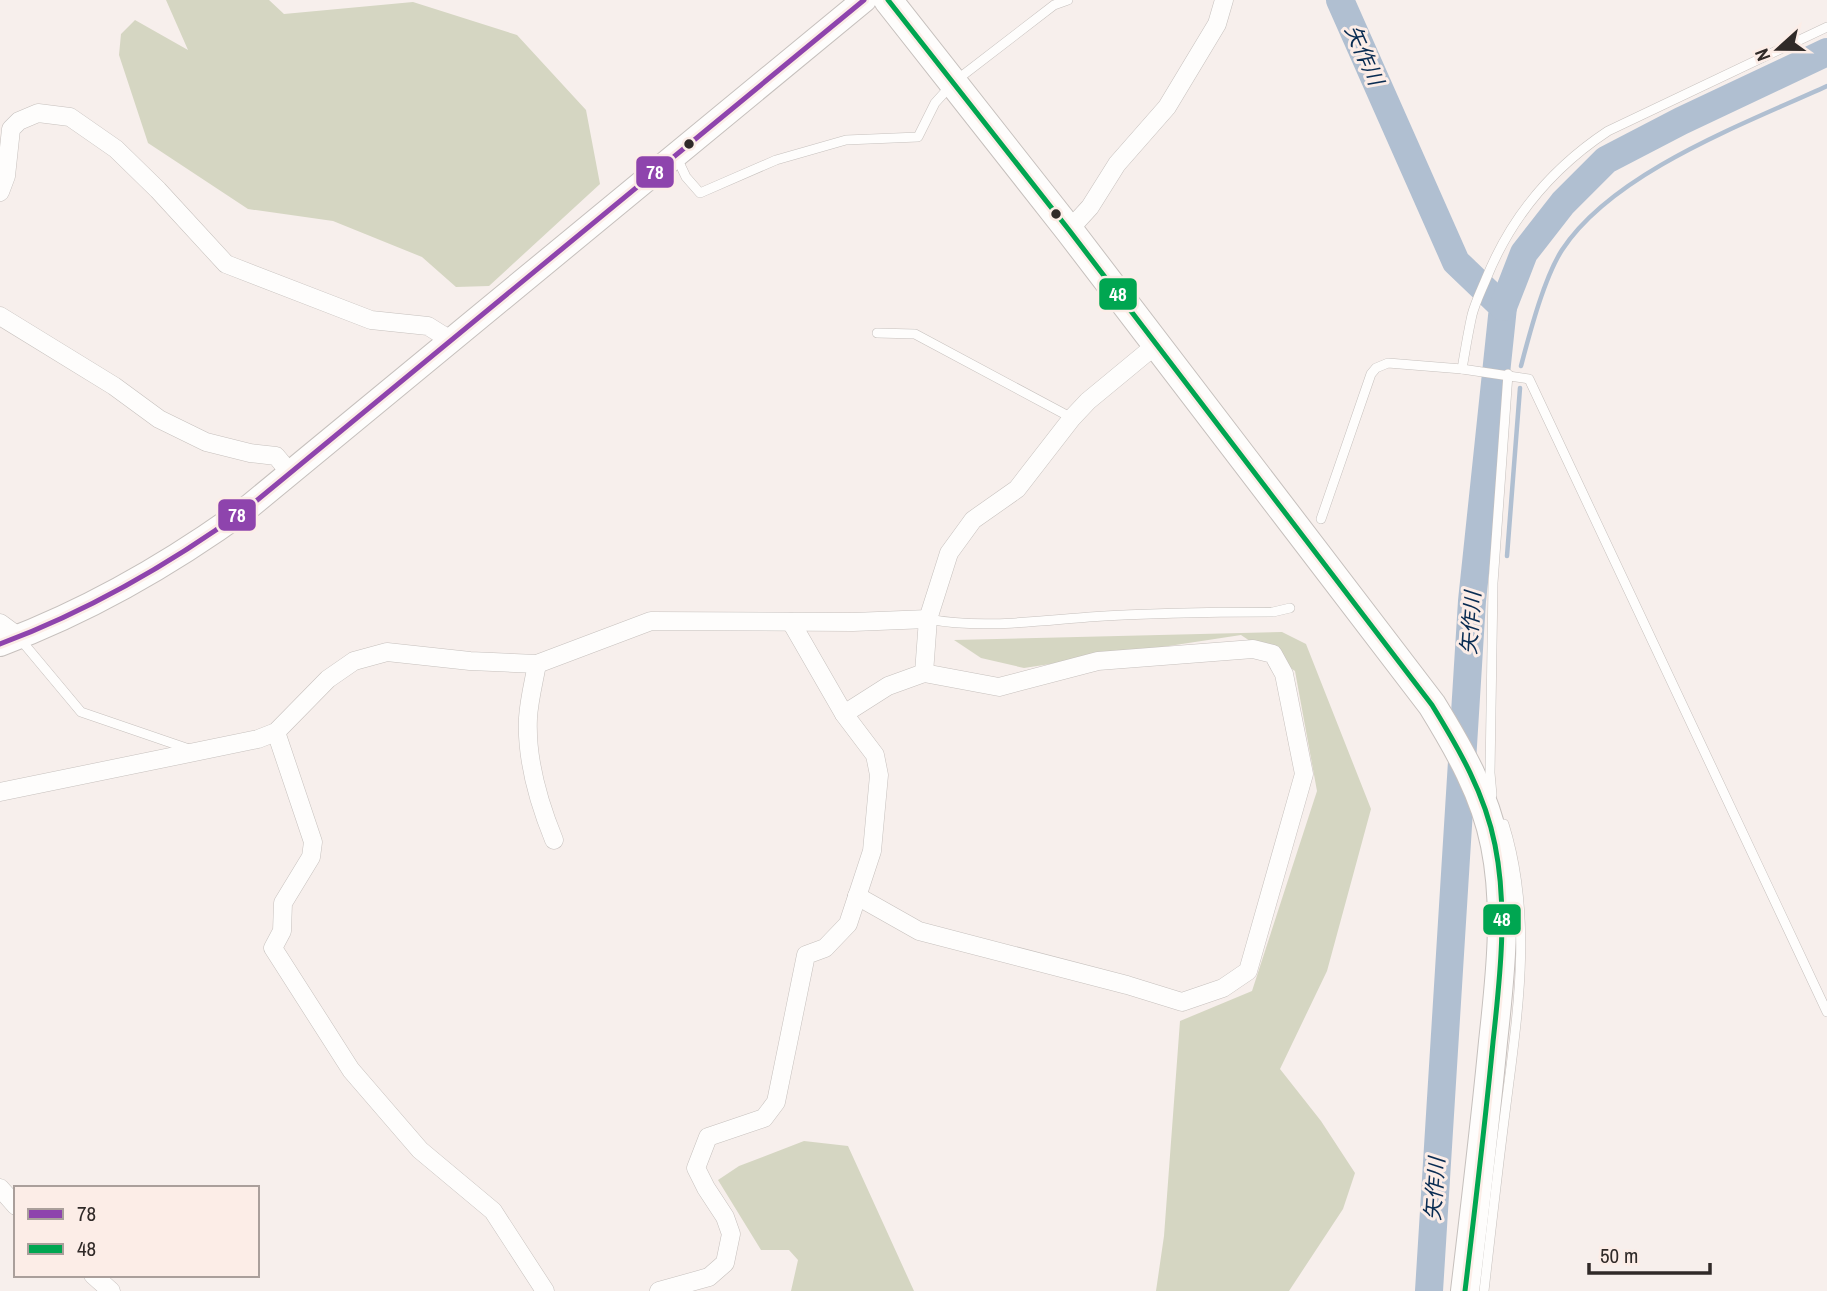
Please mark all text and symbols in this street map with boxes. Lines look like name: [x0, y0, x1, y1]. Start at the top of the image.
north arrow: [1743, 14, 1813, 84]
water label: 矢作川: [1338, 20, 1391, 91]
text: N: [1748, 45, 1776, 65]
unlabelled marker: [682, 137, 696, 151]
line badge: 78: [635, 155, 675, 189]
text: 78: [646, 159, 664, 185]
unlabelled marker: [1049, 207, 1063, 221]
line badge: 48: [1098, 277, 1138, 311]
text: 48: [1109, 281, 1127, 307]
line badge: 78: [217, 498, 257, 532]
text: 78: [228, 502, 246, 528]
water label: 矢作川: [1454, 589, 1487, 655]
line badge: 48: [1482, 903, 1522, 936]
text: 48: [1493, 906, 1511, 932]
water label: 矢作川: [1418, 1155, 1451, 1221]
legend: [14, 1186, 259, 1277]
text: 78: [77, 1199, 96, 1228]
scale bar: [1589, 1232, 1710, 1276]
text: 48: [77, 1234, 96, 1263]
text: 50 m: [1600, 1241, 1638, 1270]

